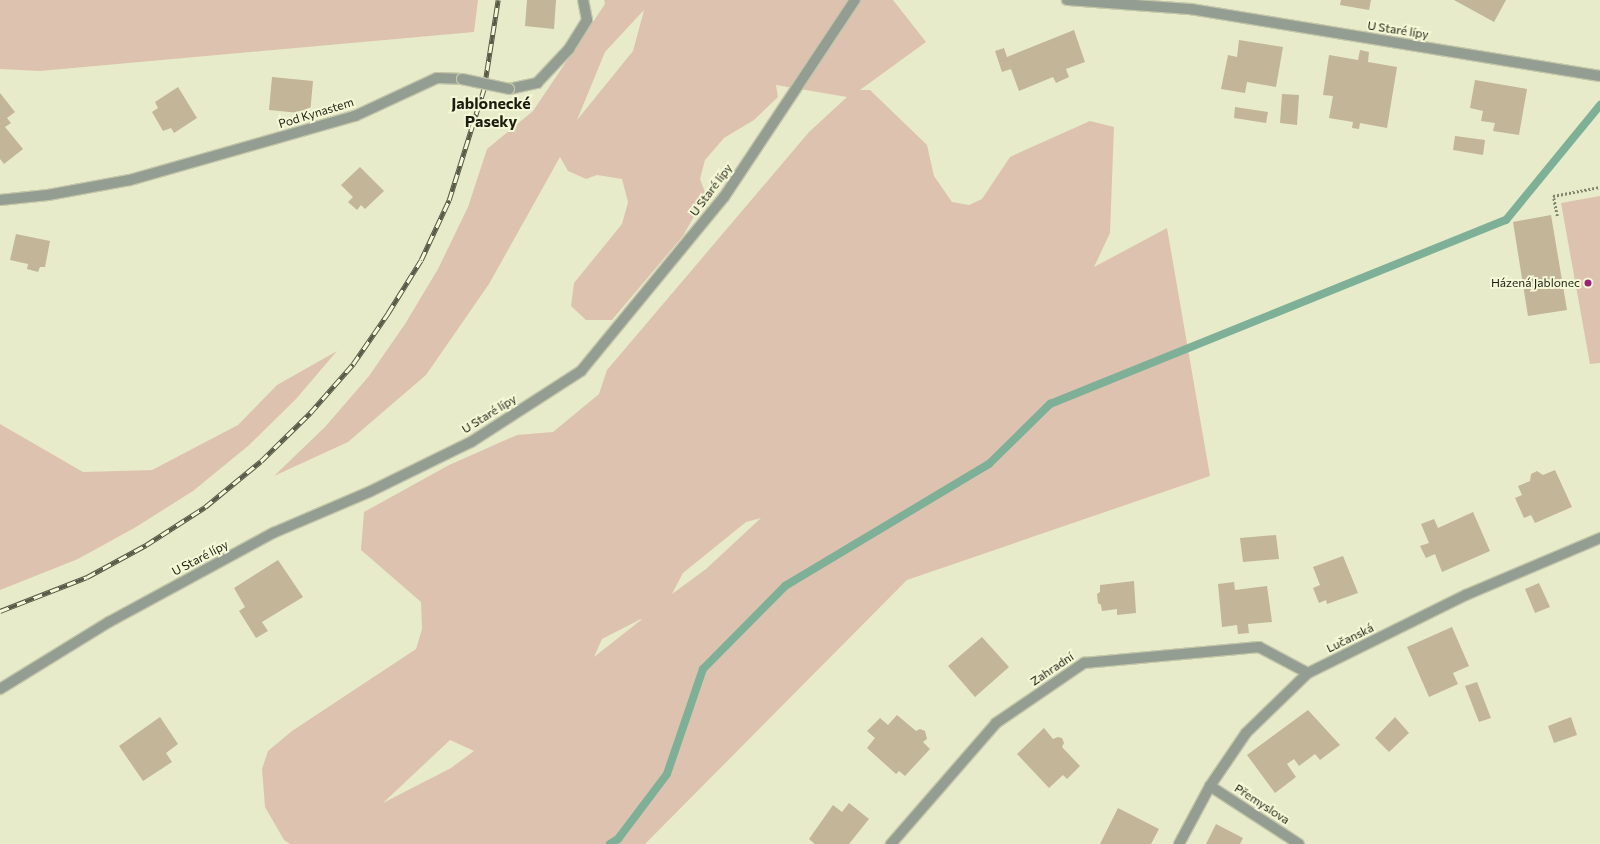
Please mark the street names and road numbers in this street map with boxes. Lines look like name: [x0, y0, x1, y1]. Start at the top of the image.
street label: U Staré lípy: [1366, 18, 1430, 42]
street label: Pod Kynastem: [277, 95, 355, 131]
street label: U Staré lípy: [687, 161, 735, 219]
street label: U Staré lípy: [459, 392, 519, 436]
street label: U Staré lípy: [169, 537, 231, 579]
street label: Lučanská: [1324, 620, 1376, 656]
street label: Zahradní: [1028, 649, 1076, 689]
street label: Přemyslova: [1232, 781, 1292, 827]

